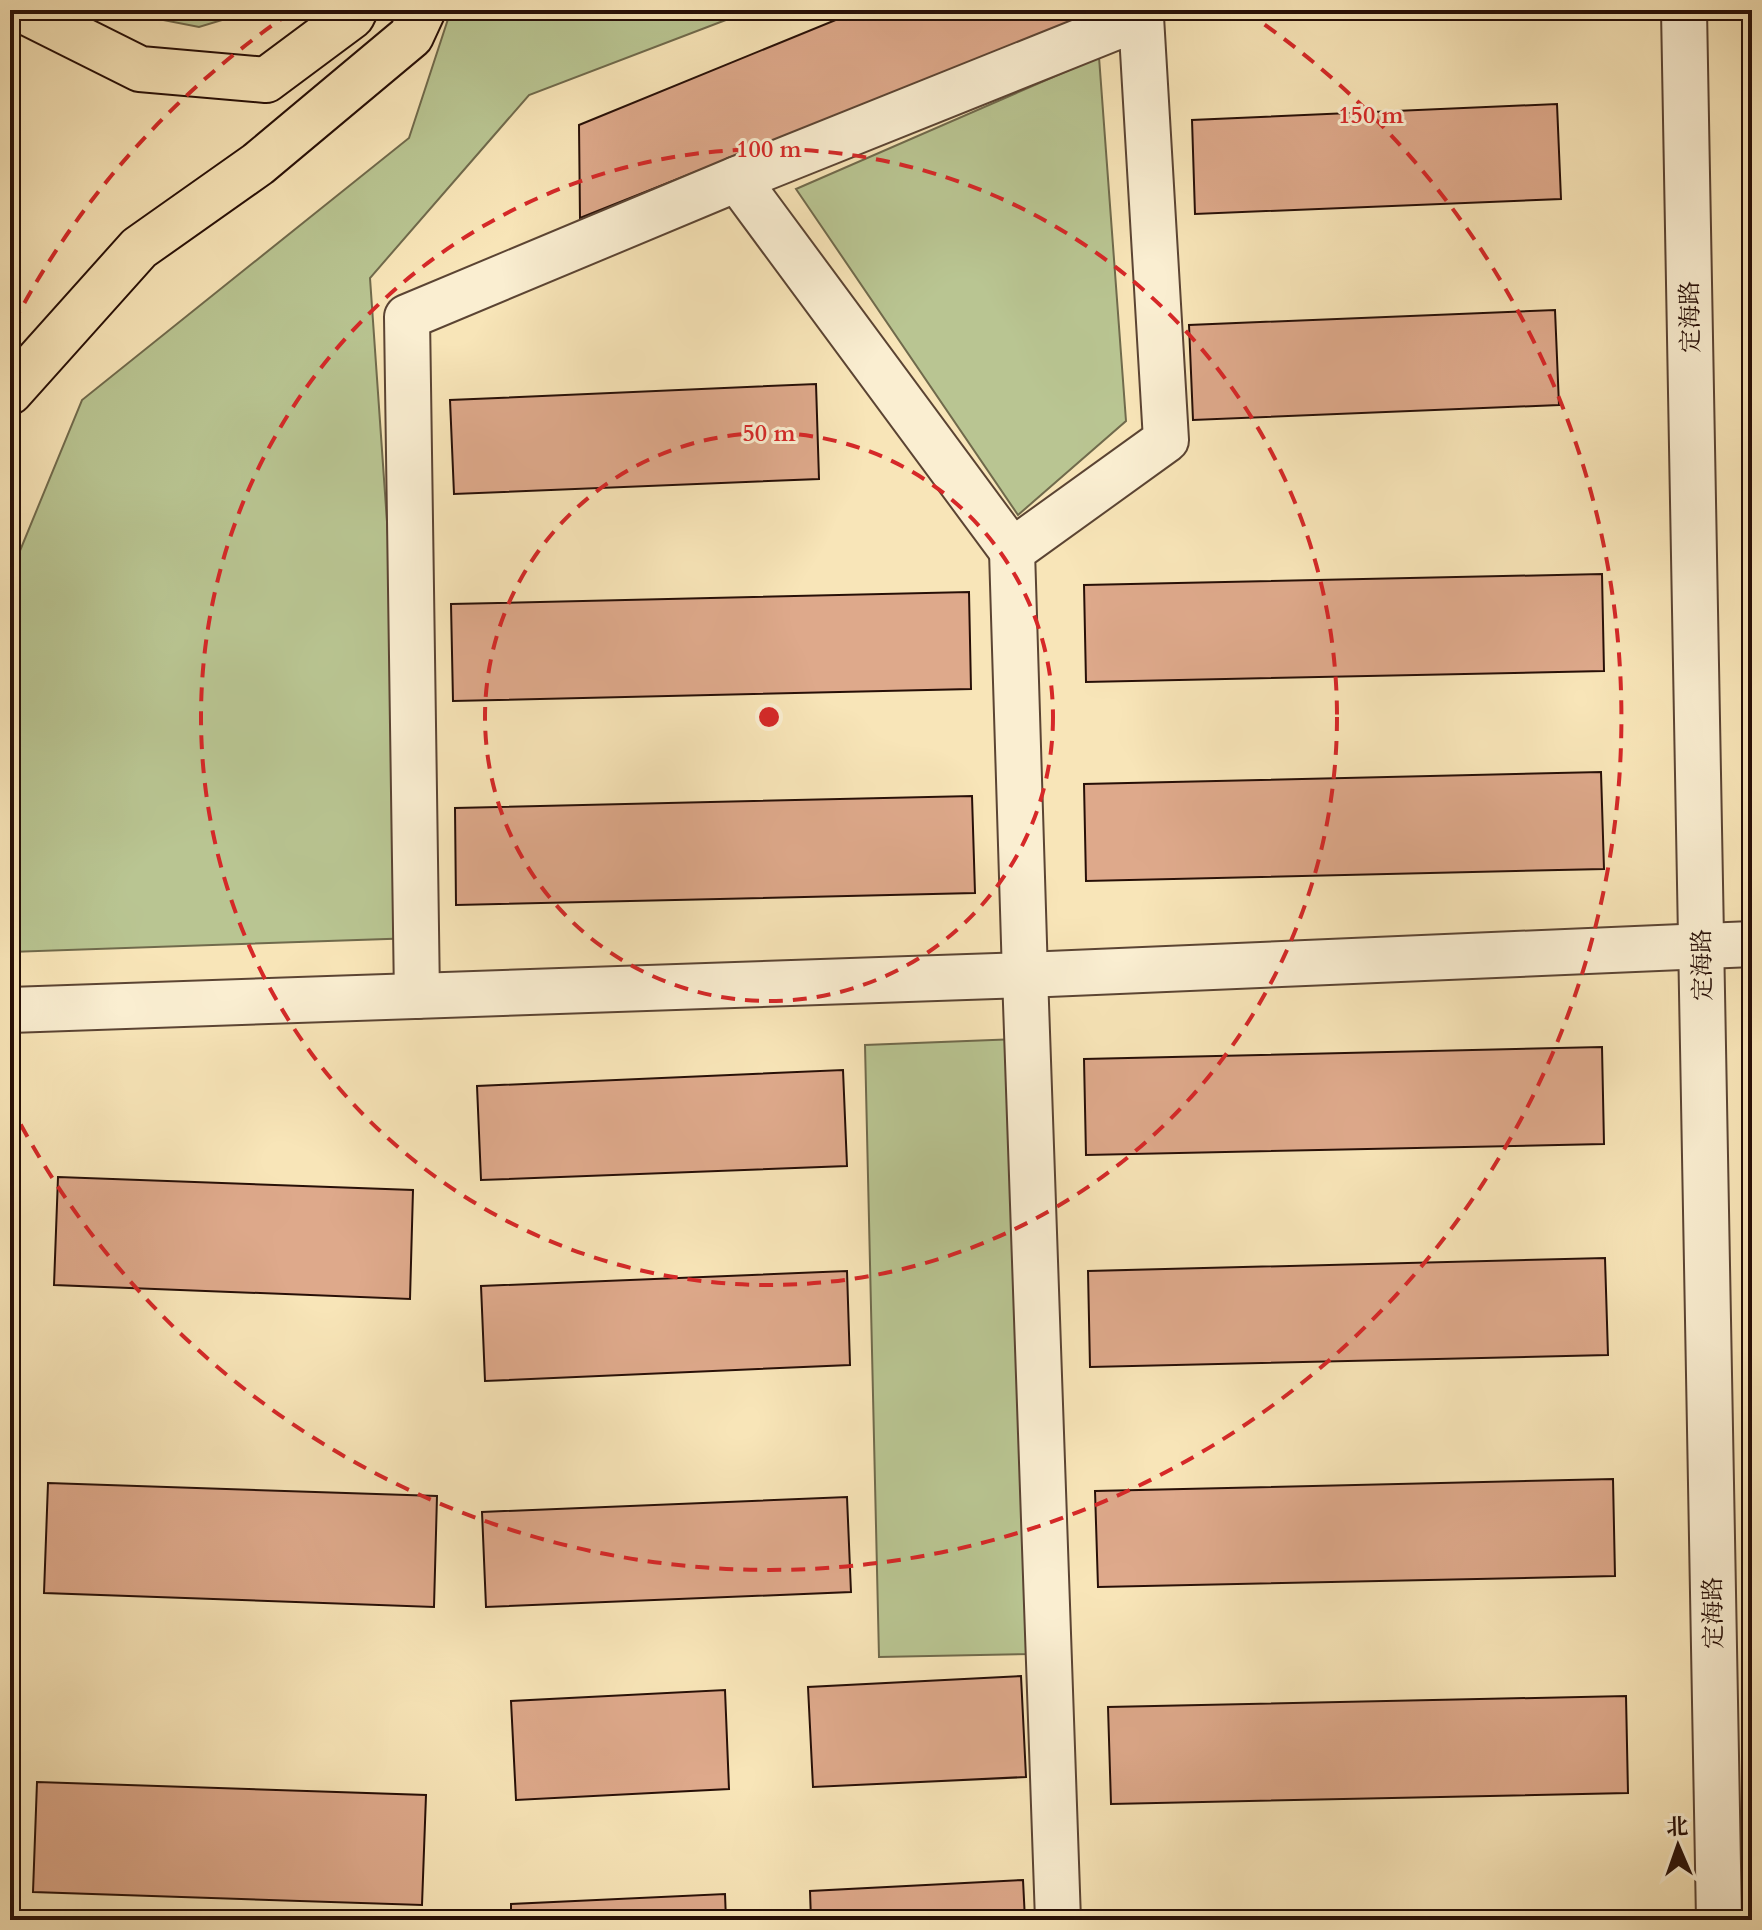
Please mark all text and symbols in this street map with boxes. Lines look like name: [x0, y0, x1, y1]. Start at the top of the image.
text: 150 m: [1338, 99, 1405, 132]
text: 100 m: [736, 133, 803, 166]
street label: 定海路: [1673, 281, 1708, 353]
text: 50 m: [742, 417, 796, 450]
centre of rings: [755, 703, 783, 731]
street label: 定海路: [1685, 929, 1720, 1001]
street label: 定海路: [1696, 1577, 1731, 1649]
north arrow: [1638, 1806, 1718, 1886]
text: 北: [1666, 1812, 1689, 1842]

